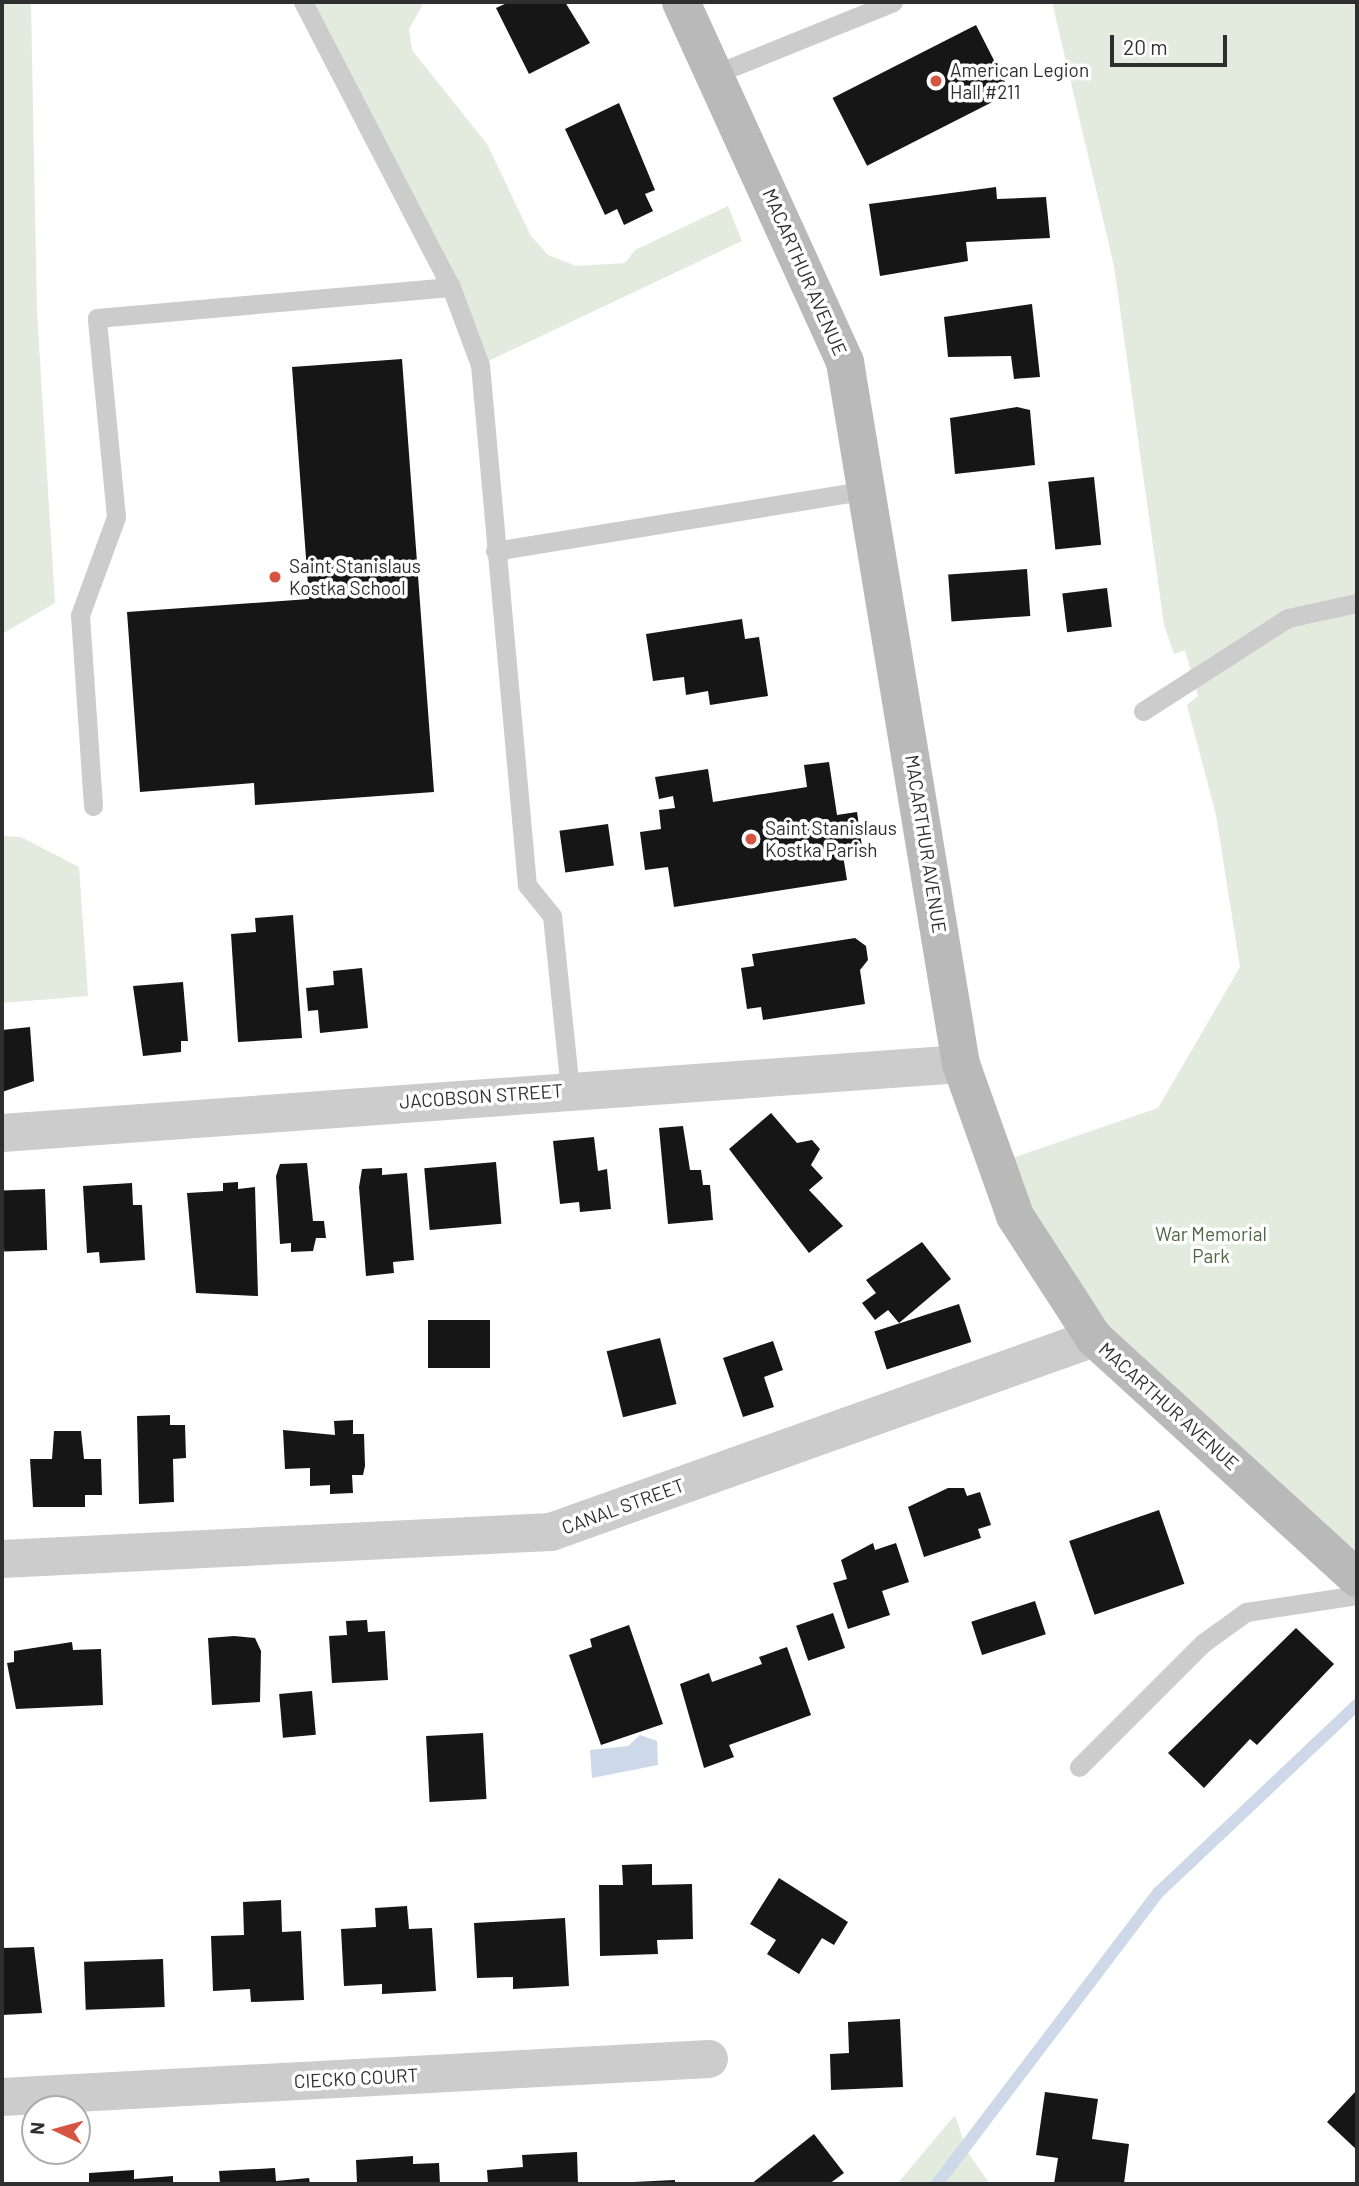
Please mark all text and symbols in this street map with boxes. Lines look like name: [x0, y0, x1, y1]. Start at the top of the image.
scale bar: [1114, 21, 1231, 65]
text: 20 m: [1123, 34, 1168, 59]
place label: American Legion Hall #211: [950, 59, 1089, 103]
marker: American Legion Hall #211: [928, 73, 944, 89]
street label: MACARTHUR AVENUE: [758, 185, 852, 359]
place label: Saint Stanislaus Kostka School: [289, 555, 421, 599]
marker: Saint Stanislaus Kostka School: [267, 569, 283, 585]
street label: MACARTHUR AVENUE: [901, 753, 951, 935]
place label: Saint Stanislaus Kostka Parish: [765, 817, 897, 861]
marker: Saint Stanislaus Kostka Parish: [743, 831, 759, 847]
street label: JACOBSON STREET: [398, 1079, 564, 1113]
park label: War Memorial Park: [1155, 1223, 1267, 1267]
street label: MACARTHUR AVENUE: [1094, 1337, 1244, 1475]
street label: CANAL STREET: [559, 1473, 687, 1539]
street label: CIECKO COURT: [293, 2063, 419, 2093]
north arrow: [21, 2095, 91, 2165]
text: N: [25, 2121, 49, 2136]

